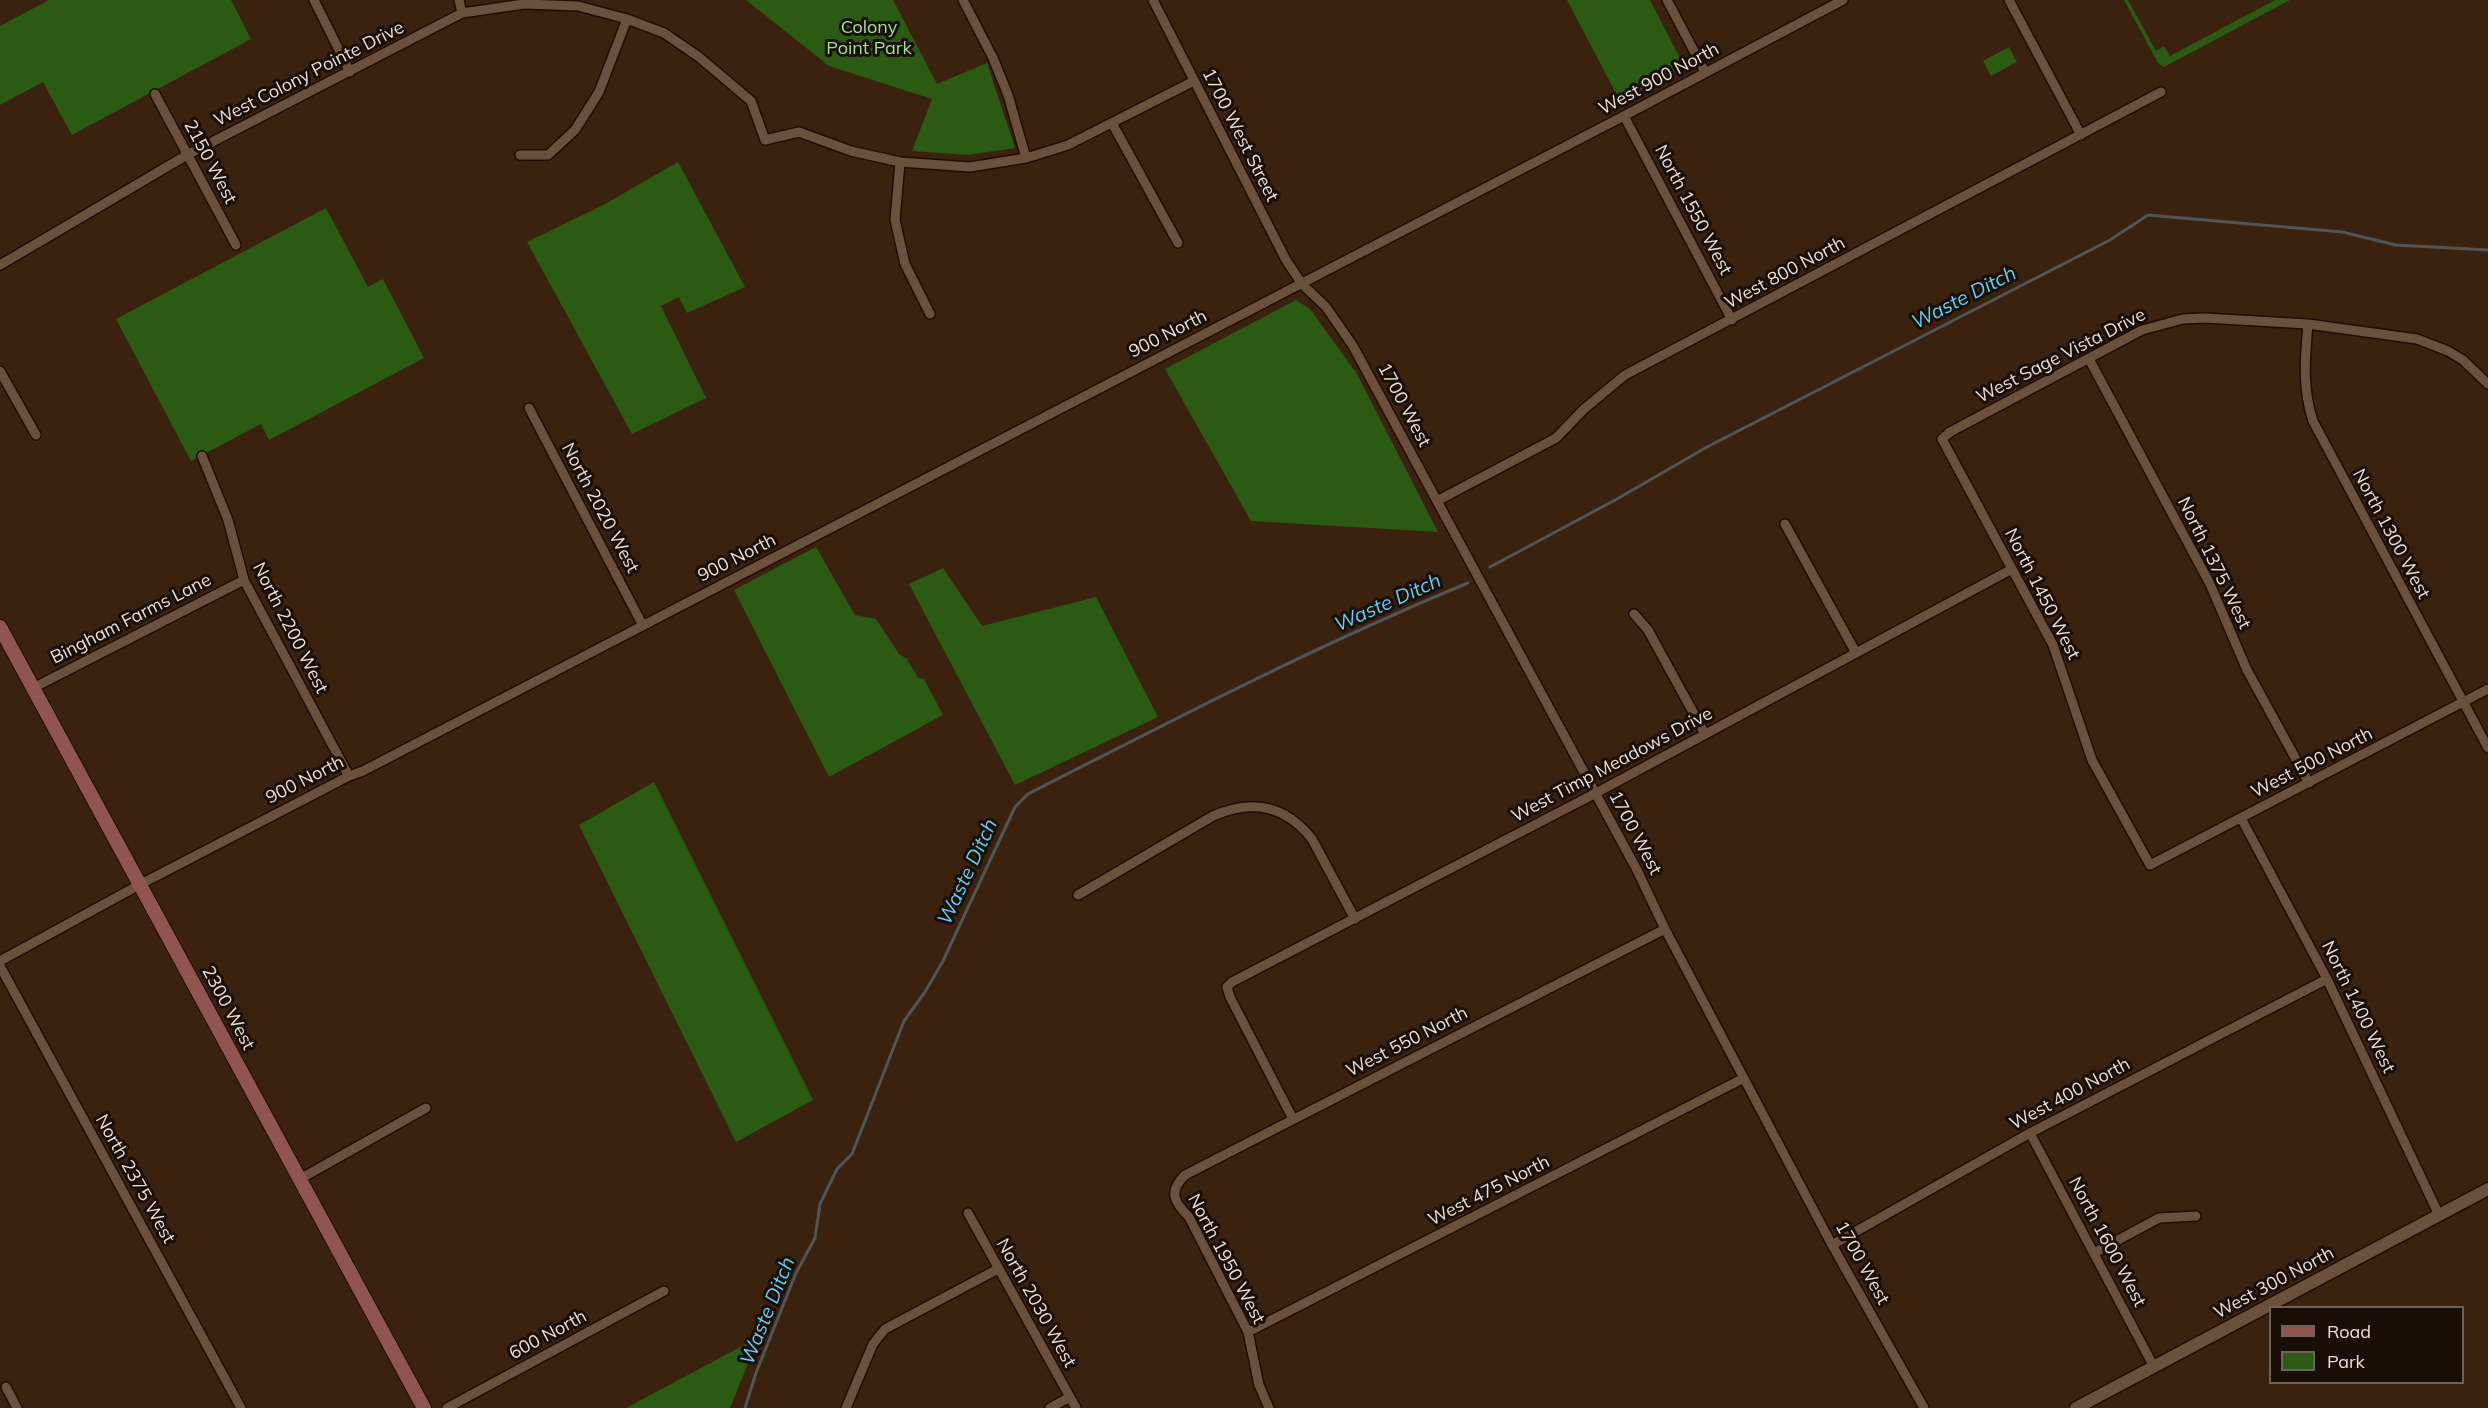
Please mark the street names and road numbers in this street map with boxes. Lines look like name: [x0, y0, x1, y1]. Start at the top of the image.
street label: West Colony Pointe Drive: [210, 17, 408, 131]
street label: West 900 North: [1595, 38, 1723, 120]
street label: 1700 West Street: [1197, 65, 1283, 205]
street label: 2150 West: [179, 116, 241, 208]
street label: North 1550 West: [1650, 141, 1736, 279]
street label: West 800 North: [1721, 232, 1849, 314]
street label: West Sage Vista Drive: [1973, 304, 2149, 408]
street label: 900 North: [1125, 305, 1211, 363]
street label: 1700 West: [1373, 359, 1435, 451]
street label: North 2020 West: [557, 439, 643, 577]
street label: North 1300 West: [2348, 465, 2434, 603]
street label: North 1375 West: [2173, 494, 2255, 632]
street label: North 1450 West: [2000, 525, 2084, 663]
street label: 900 North: [694, 529, 780, 587]
street label: North 2200 West: [248, 559, 332, 697]
street label: Bingham Farms Lane: [47, 569, 215, 669]
street label: West Timp Meadows Drive: [1508, 703, 1716, 827]
street label: West 500 North: [2248, 723, 2376, 803]
street label: 900 North: [262, 751, 348, 809]
street label: 1700 West: [1604, 787, 1666, 879]
street label: North 1400 West: [2317, 938, 2399, 1076]
street label: 2300 West: [197, 962, 259, 1054]
street label: West 550 North: [1343, 1002, 1471, 1082]
street label: West 400 North: [2006, 1053, 2134, 1135]
street label: North 2375 West: [91, 1111, 179, 1247]
street label: West 475 North: [1425, 1151, 1553, 1231]
street label: North 1600 West: [2064, 1173, 2150, 1311]
street label: North 1950 West: [1183, 1190, 1269, 1328]
street label: 1700 West: [1830, 1218, 1894, 1308]
street label: North 2030 West: [992, 1235, 1080, 1371]
street label: West 300 North: [2210, 1242, 2338, 1324]
street label: 600 North: [506, 1306, 590, 1364]

